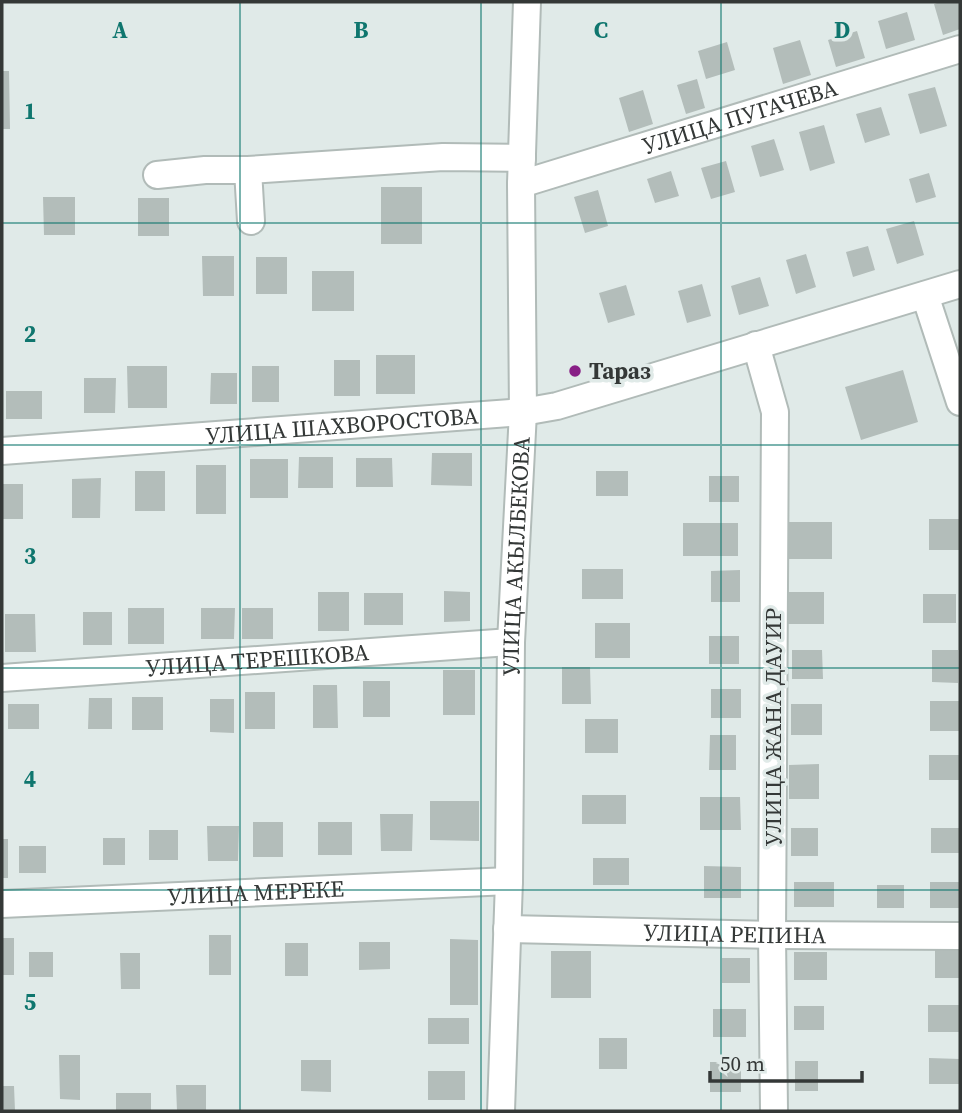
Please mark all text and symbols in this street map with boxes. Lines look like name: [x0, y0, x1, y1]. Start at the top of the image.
text: A: [112, 14, 128, 46]
text: B: [354, 14, 369, 46]
text: C: [594, 14, 608, 46]
text: D: [834, 14, 850, 46]
street label: УЛИЦА ПУГАЧЕВА: [638, 71, 842, 162]
text: 1: [24, 95, 36, 127]
text: 2: [24, 318, 36, 350]
place label: Тараз: [589, 355, 651, 387]
marker: Тараз: [567, 363, 583, 379]
street label: УЛИЦА ШАХВОРОСТОВА: [205, 399, 480, 452]
street label: УЛИЦА АКЫЛБЕКОВА: [495, 435, 538, 676]
text: 3: [24, 540, 36, 572]
street label: УЛИЦА ЖАНА ДАУИР: [757, 607, 789, 846]
street label: УЛИЦА ТЕРЕШКОВА: [145, 636, 371, 684]
text: 4: [24, 763, 36, 795]
street label: УЛИЦА МЕРЕКЕ: [167, 872, 345, 912]
street label: УЛИЦА РЕПИНА: [643, 916, 827, 951]
text: 5: [24, 986, 36, 1018]
scale bar: [710, 1040, 862, 1084]
text: 50 m: [720, 1049, 765, 1078]

